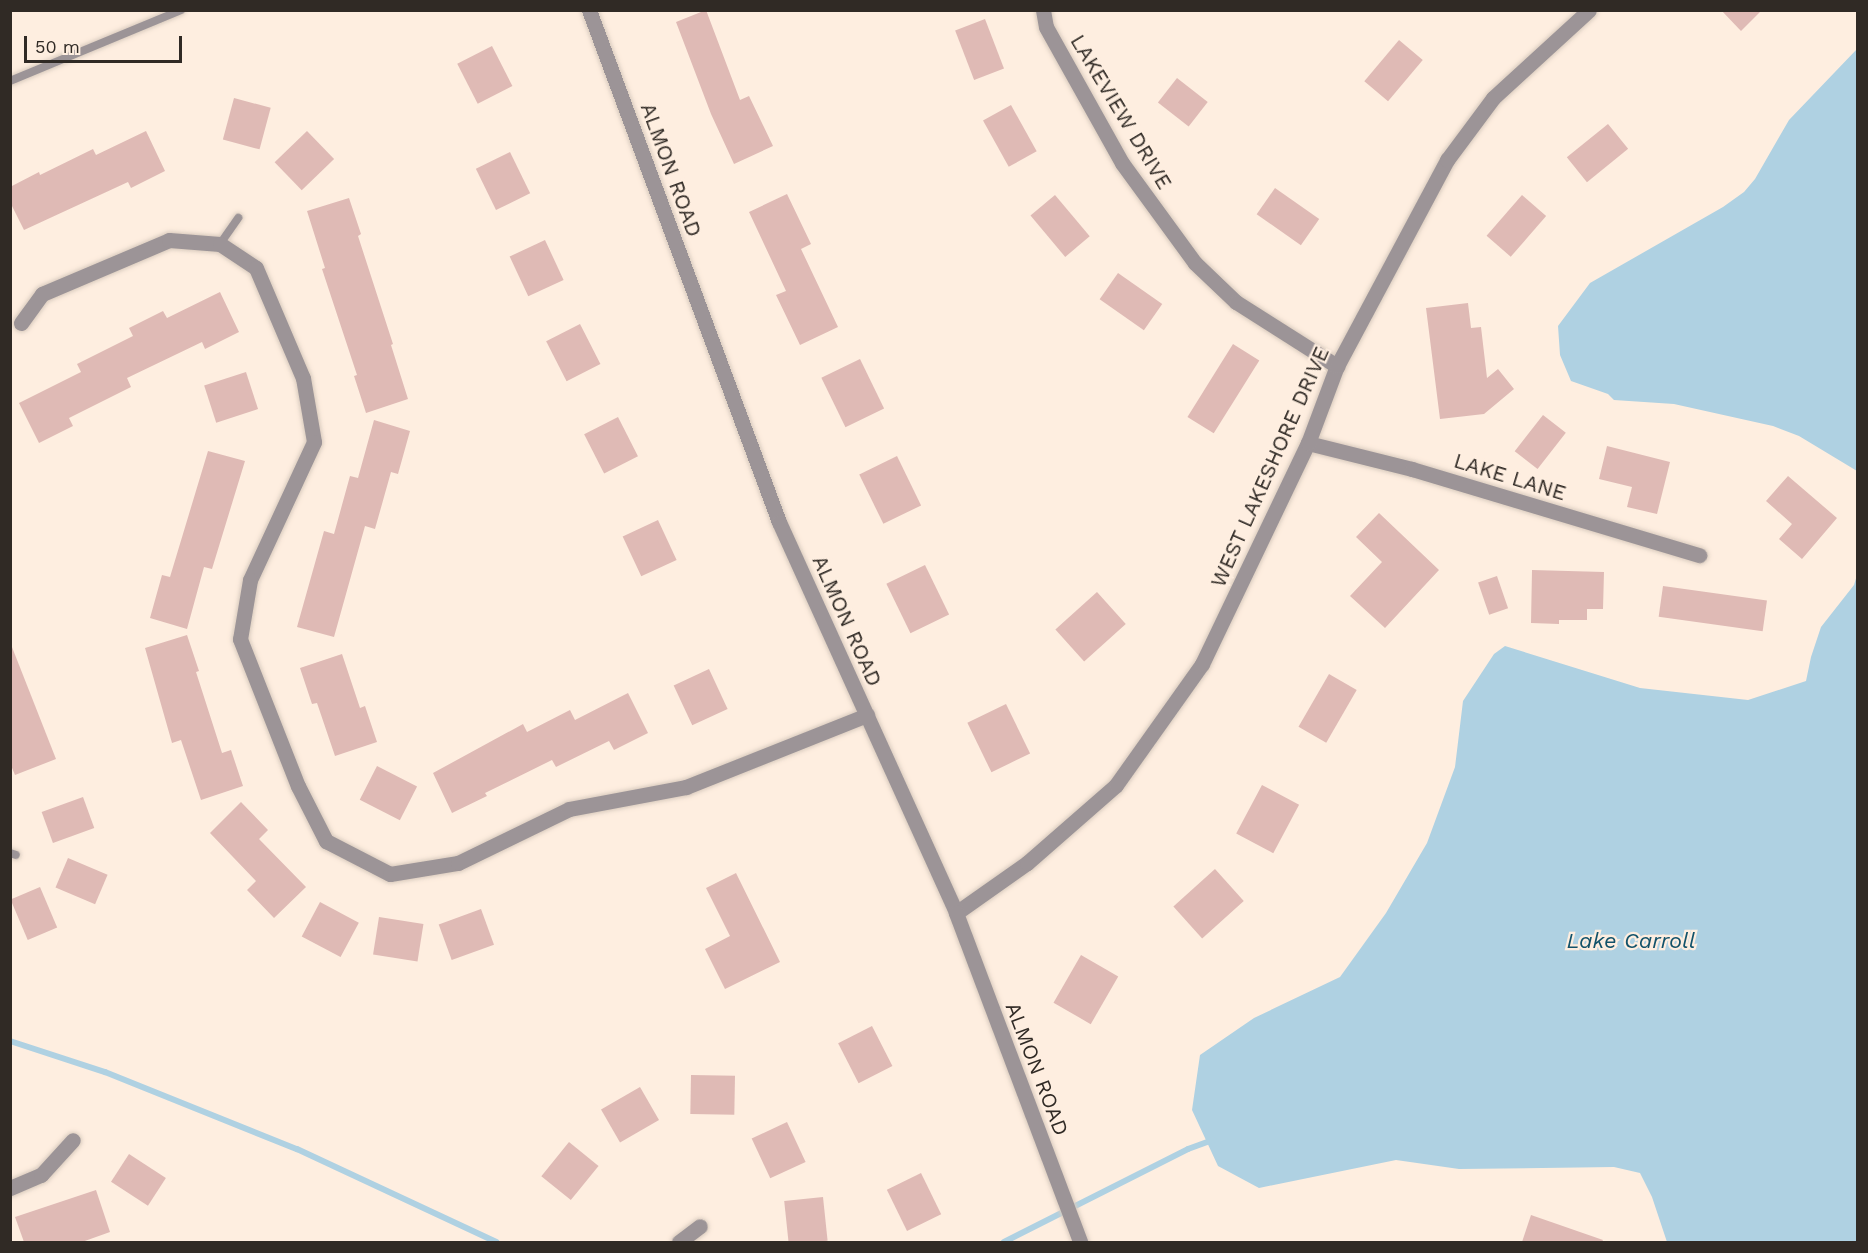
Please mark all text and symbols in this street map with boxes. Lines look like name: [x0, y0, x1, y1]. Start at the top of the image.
scale bar: [27, 24, 184, 62]
street label: LAKEVIEW DRIVE: [1065, 30, 1177, 194]
text: 50 m: [35, 36, 80, 57]
street label: ALMON ROAD: [635, 100, 707, 240]
street label: WEST LAKESHORE DRIVE: [1205, 343, 1335, 591]
street label: LAKE LANE: [1451, 448, 1569, 506]
street label: ALMON ROAD: [807, 552, 887, 690]
water label: Lake Carroll: [1567, 928, 1695, 954]
street label: ALMON ROAD: [1000, 999, 1074, 1139]

